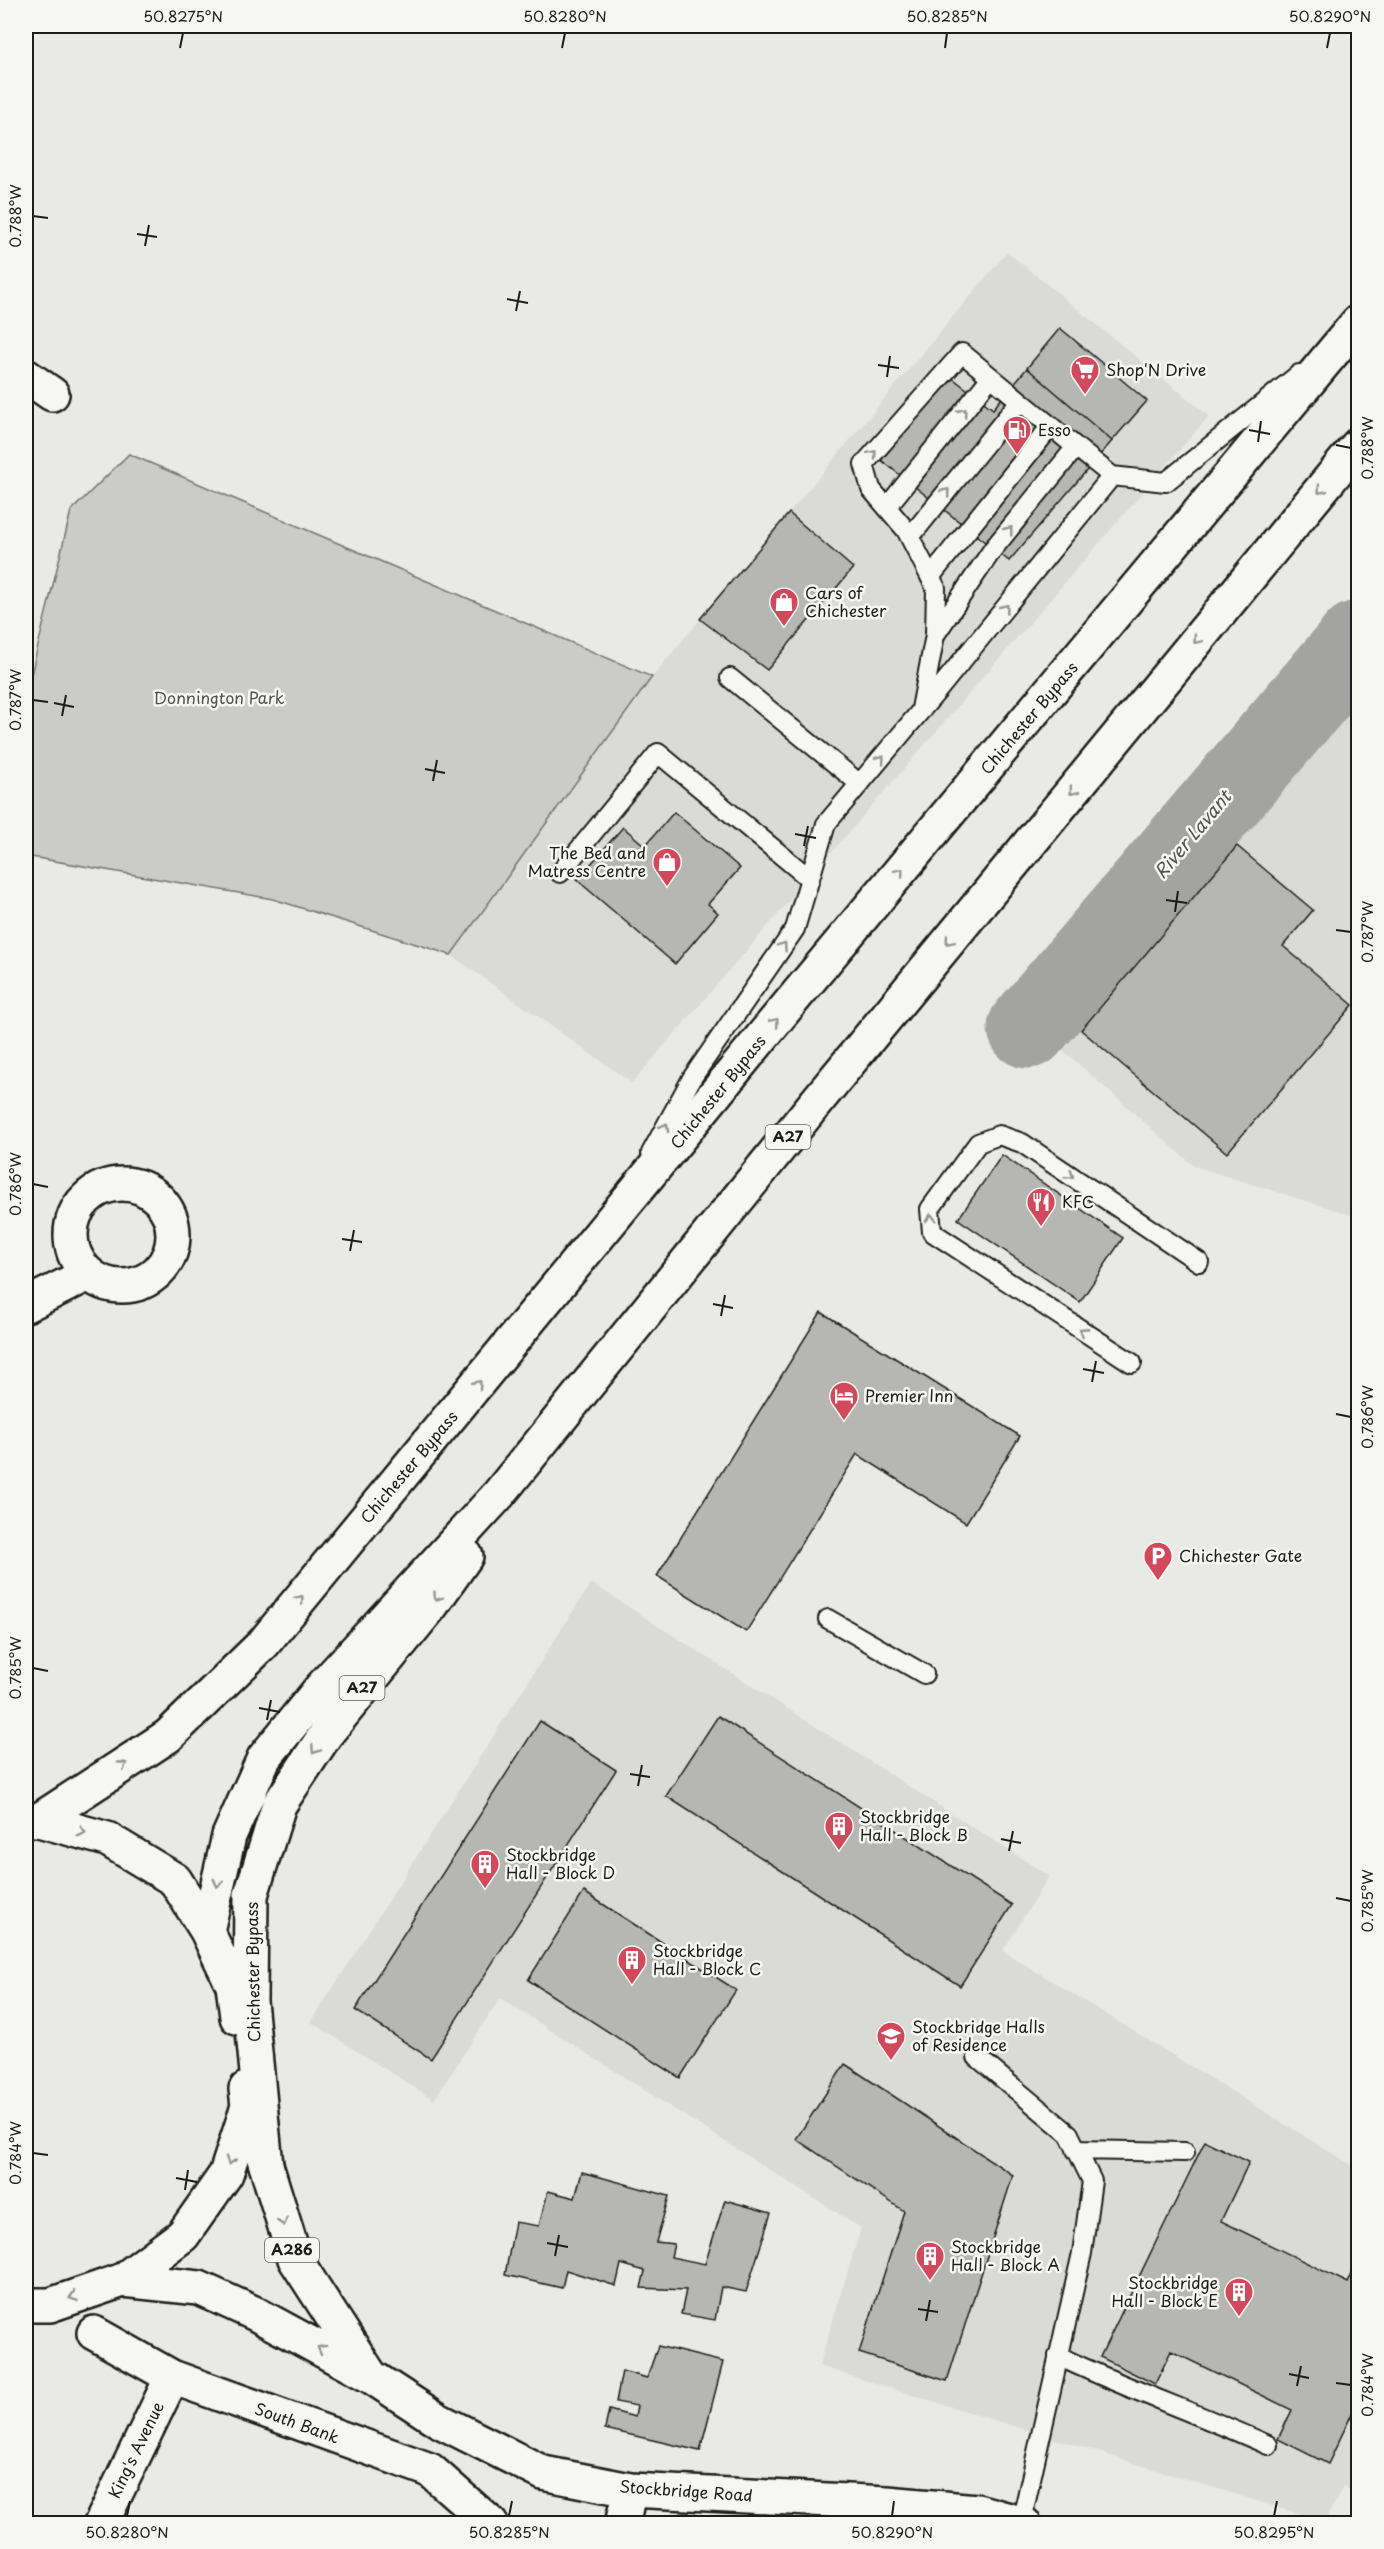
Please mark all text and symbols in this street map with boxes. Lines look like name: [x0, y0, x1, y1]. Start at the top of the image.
text: 50.8275°N: [143, 4, 223, 27]
text: 50.8280°N: [523, 4, 607, 27]
text: 50.8285°N: [906, 4, 988, 27]
text: 50.8290°N: [1289, 4, 1371, 27]
text: 0.788°W: [3, 184, 26, 248]
supermarket icon: Shop'N Drive: [1069, 354, 1101, 396]
place label: Shop'N Drive: [1106, 357, 1206, 381]
one-way arrow: [956, 408, 967, 419]
fuel station icon: Esso: [1001, 414, 1033, 456]
text: 0.788°W: [1355, 416, 1378, 480]
place label: Esso: [1038, 417, 1071, 441]
one-way arrow: [866, 450, 877, 461]
one-way arrow: [1318, 483, 1329, 494]
one-way arrow: [939, 488, 950, 499]
one-way arrow: [1001, 526, 1012, 537]
place label: Cars of Chichester: [805, 580, 887, 622]
shop icon: Cars of Chichester: [768, 586, 800, 628]
one-way arrow: [998, 604, 1009, 615]
one-way arrow: [1194, 633, 1205, 644]
street label: Chichester Bypass: [974, 656, 1083, 779]
text: 0.787°W: [3, 668, 26, 731]
park label: Donnington Park: [153, 685, 285, 709]
one-way arrow: [874, 754, 885, 765]
water label: River Lavant: [1147, 782, 1238, 884]
one-way arrow: [1070, 784, 1081, 795]
place label: The Bed and Matress Centre: [528, 840, 646, 882]
shop icon: The Bed and Matress Centre: [651, 846, 683, 888]
one-way arrow: [893, 868, 904, 879]
text: 0.787°W: [1355, 900, 1378, 963]
one-way arrow: [945, 934, 956, 945]
one-way arrow: [776, 942, 787, 953]
one-way arrow: [768, 1018, 779, 1029]
street label: Chichester Bypass: [664, 1029, 771, 1153]
one-way arrow: [658, 1123, 669, 1133]
road number: A27: [766, 1125, 810, 1149]
text: 0.786°W: [3, 1152, 26, 1216]
one-way arrow: [1064, 1167, 1074, 1179]
restaurant icon: KFC: [1025, 1186, 1057, 1228]
place label: KFC: [1062, 1189, 1094, 1213]
one-way arrow: [925, 1213, 937, 1222]
one-way arrow: [1079, 1327, 1090, 1338]
one-way arrow: [471, 1380, 482, 1391]
hotel icon: Premier Inn: [828, 1380, 860, 1422]
place label: Premier Inn: [865, 1383, 954, 1407]
text: 0.786°W: [1355, 1385, 1378, 1449]
street label: Chichester Bypass: [354, 1405, 463, 1528]
parking icon: Chichester Gate: [1142, 1540, 1174, 1582]
place label: Chichester Gate: [1179, 1543, 1302, 1567]
one-way arrow: [433, 1591, 444, 1602]
one-way arrow: [293, 1594, 304, 1605]
text: 0.785°W: [3, 1636, 26, 1700]
road number: A27: [340, 1676, 385, 1700]
one-way arrow: [311, 1743, 322, 1754]
one-way arrow: [116, 1761, 127, 1772]
place label: Stockbridge Hall - Block B: [860, 1804, 968, 1846]
building icon: Stockbridge Hall - Block B: [823, 1810, 855, 1852]
one-way arrow: [77, 1824, 87, 1837]
place label: Stockbridge Hall - Block D: [506, 1842, 615, 1884]
building icon: Stockbridge Hall - Block D: [469, 1848, 501, 1890]
text: 0.785°W: [1355, 1869, 1378, 1933]
one-way arrow: [212, 1878, 225, 1888]
street label: Chichester Bypass: [239, 1902, 265, 2042]
place label: Stockbridge Hall - Block C: [653, 1938, 761, 1980]
building icon: Stockbridge Hall - Block C: [616, 1944, 648, 1986]
place label: Stockbridge Halls of Residence: [912, 2014, 1045, 2056]
school or university icon: Stockbridge Halls of Residence: [875, 2020, 907, 2062]
text: 0.784°W: [3, 2120, 26, 2185]
one-way arrow: [225, 2155, 237, 2166]
one-way arrow: [276, 2216, 288, 2227]
place label: Stockbridge Hall - Block A: [951, 2234, 1060, 2276]
road number: A286: [265, 2238, 319, 2262]
building icon: Stockbridge Hall - Block A: [914, 2240, 946, 2282]
place label: Stockbridge Hall - Block E: [1112, 2270, 1218, 2312]
building icon: Stockbridge Hall - Block E: [1223, 2276, 1255, 2318]
one-way arrow: [68, 2290, 79, 2303]
one-way arrow: [316, 2345, 327, 2356]
text: 0.784°W: [1355, 2352, 1378, 2417]
street label: South Bank: [252, 2396, 343, 2449]
street label: King's Avenue: [101, 2397, 169, 2502]
street label: Stockbridge Road: [619, 2473, 753, 2507]
text: 50.8280°N: [85, 2520, 169, 2543]
text: 50.8285°N: [468, 2520, 550, 2543]
text: 50.8290°N: [851, 2520, 933, 2543]
text: 50.8295°N: [1234, 2520, 1314, 2543]

